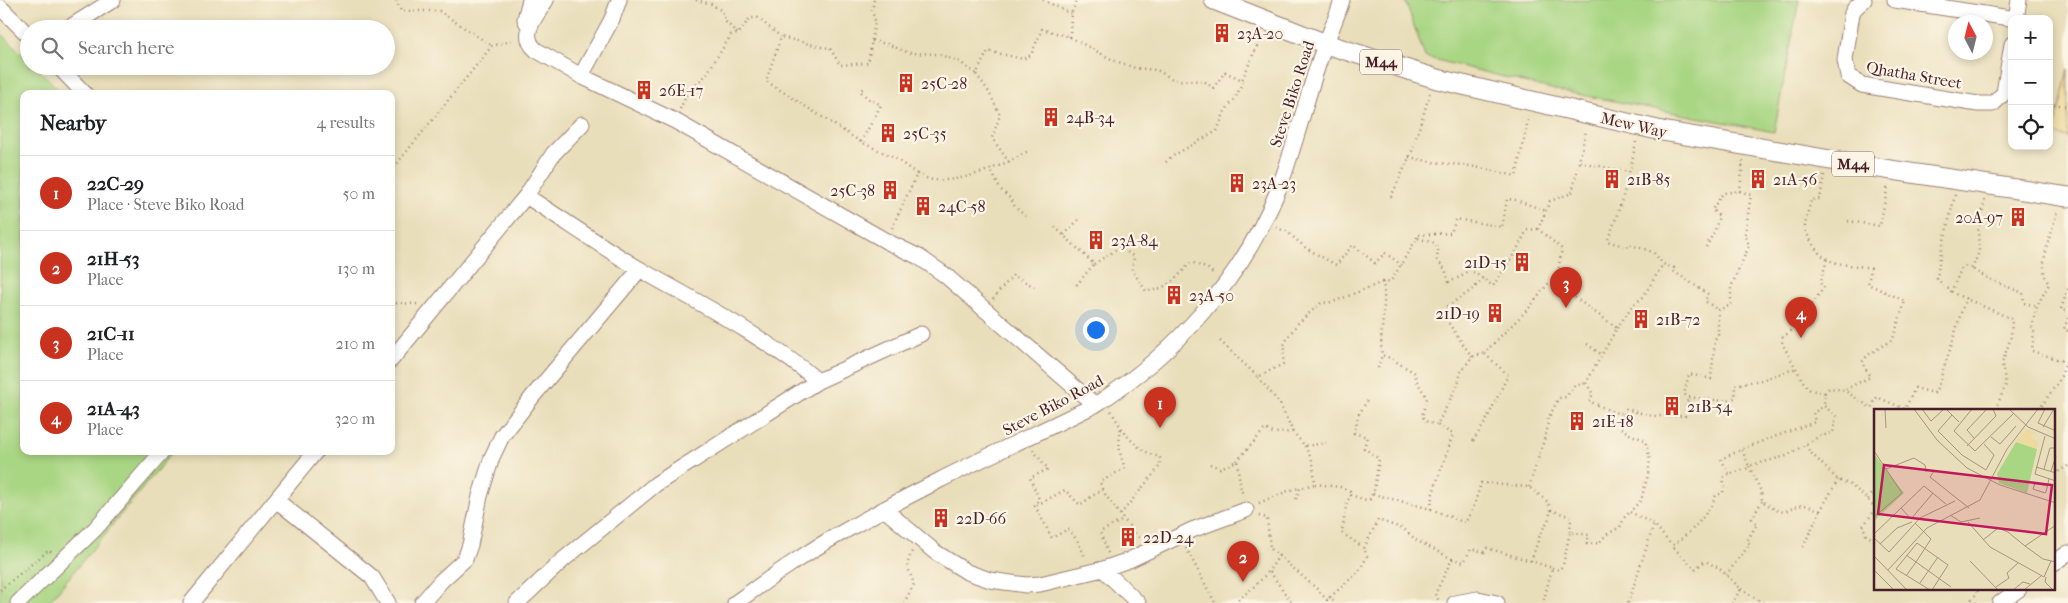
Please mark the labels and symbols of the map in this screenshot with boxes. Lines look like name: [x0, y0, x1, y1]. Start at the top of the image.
north arrow: [1948, 15, 1993, 60]
building icon: 23A-20: [1211, 22, 1233, 44]
place label: 23A-20: [1237, 24, 1283, 43]
street label: Steve Biko Road: [1266, 38, 1318, 150]
road number: M44: [1360, 50, 1402, 74]
street label: Qhatha Street: [1865, 57, 1963, 93]
building icon: 25C-28: [895, 72, 917, 94]
place label: 25C-28: [921, 74, 967, 93]
building icon: 26E-17: [633, 79, 655, 101]
place label: 26E-17: [659, 81, 704, 100]
building icon: 24B-34: [1040, 106, 1062, 128]
place label: 24B-34: [1066, 108, 1115, 127]
street label: Mew Way: [1599, 108, 1670, 142]
building icon: 25C-35: [877, 122, 899, 144]
place label: 25C-35: [903, 124, 947, 143]
road number: M44: [1832, 152, 1874, 176]
building icon: 21B-85: [1601, 168, 1623, 190]
building icon: 21A-56: [1747, 168, 1769, 190]
place label: 21B-85: [1627, 170, 1671, 189]
place label: 21A-56: [1773, 170, 1817, 189]
building icon: 23A-23: [1226, 172, 1248, 194]
place label: 23A-23: [1252, 174, 1296, 193]
building icon: 25C-38: [879, 179, 901, 201]
place label: 25C-38: [830, 181, 875, 200]
building icon: 24C-58: [912, 195, 934, 217]
place label: 24C-58: [938, 197, 986, 216]
building icon: 20A-97: [2007, 206, 2029, 228]
place label: 20A-97: [1955, 208, 2003, 227]
building icon: 23A-84: [1085, 229, 1107, 251]
place label: 23A-84: [1111, 231, 1158, 250]
building icon: 21D-15: [1511, 251, 1533, 273]
place label: 21D-15: [1464, 253, 1507, 272]
pin: 3: [1550, 267, 1582, 308]
building icon: 23A-50: [1163, 284, 1185, 306]
place label: 23A-50: [1189, 286, 1234, 305]
pin: 4: [1785, 297, 1817, 338]
building icon: 21D-19: [1484, 302, 1506, 324]
place label: 21D-19: [1436, 304, 1480, 323]
building icon: 21B-72: [1630, 308, 1652, 330]
place label: 21B-72: [1656, 310, 1700, 329]
your location: [1083, 317, 1109, 343]
street label: Steve Biko Road: [1000, 370, 1107, 439]
pin: 1: [1144, 387, 1176, 428]
building icon: 21B-54: [1661, 395, 1683, 417]
place label: 21B-54: [1687, 397, 1732, 416]
inset map: [1874, 409, 2056, 590]
building icon: 21E-18: [1566, 410, 1588, 432]
place label: 21E-18: [1592, 412, 1634, 431]
building icon: 22D-66: [930, 507, 952, 529]
place label: 22D-66: [956, 509, 1006, 528]
building icon: 22D-24: [1117, 526, 1139, 548]
place label: 22D-24: [1143, 528, 1194, 547]
pin: 2: [1227, 541, 1259, 582]

